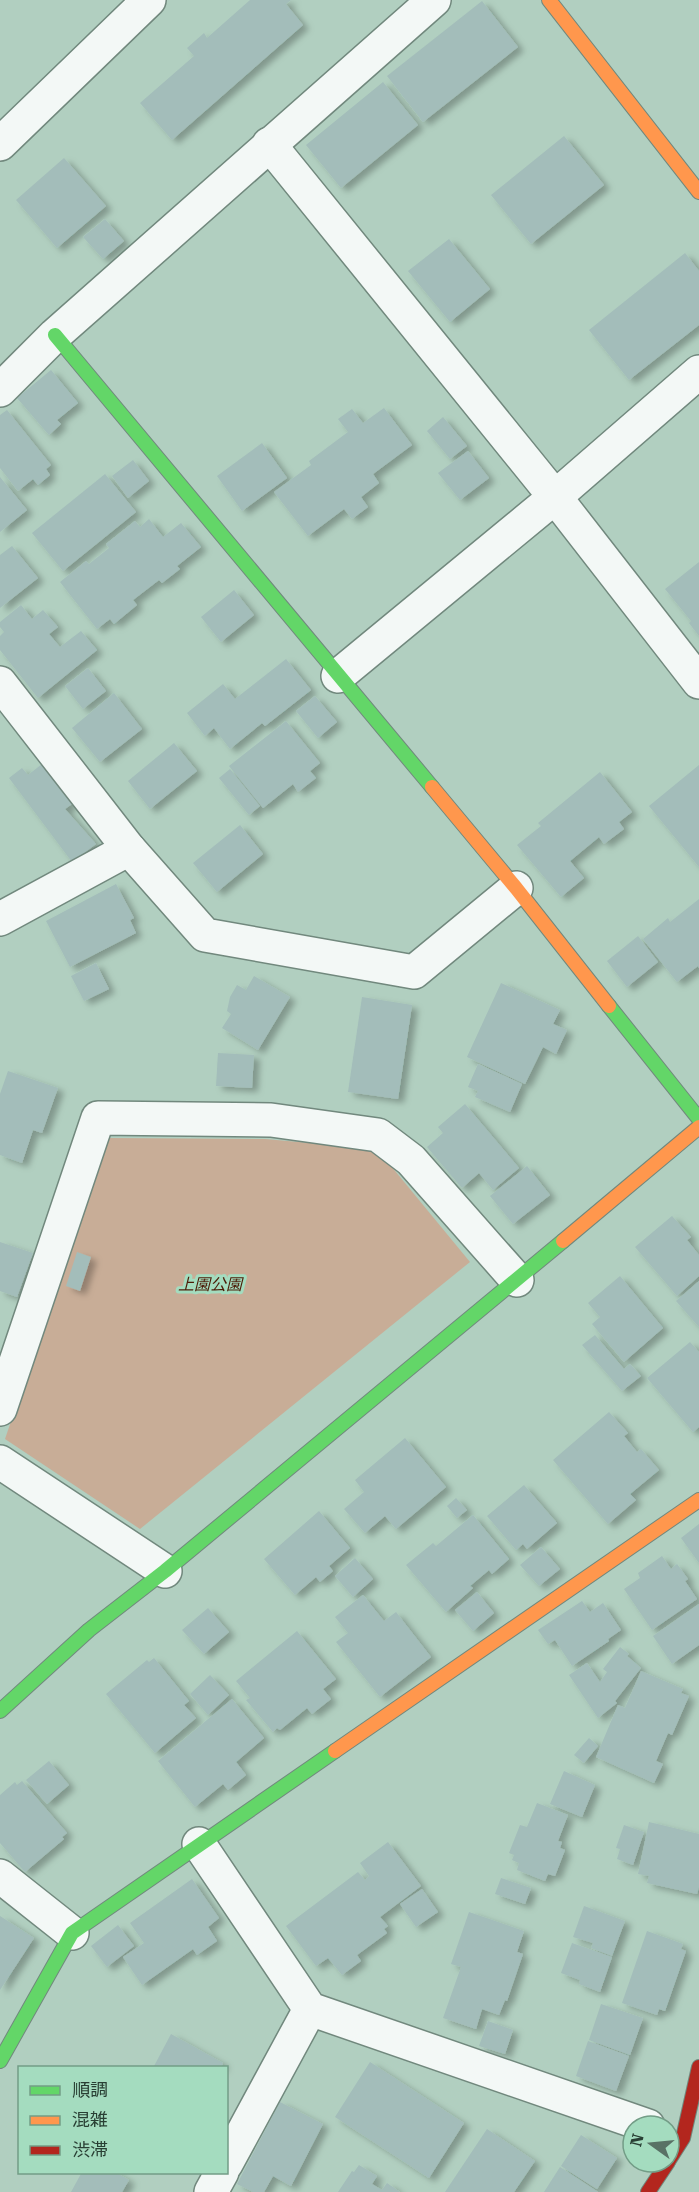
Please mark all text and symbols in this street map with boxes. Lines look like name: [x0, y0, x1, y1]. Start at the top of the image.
park label: 上園公園: [178, 1275, 244, 1294]
legend: [18, 2066, 228, 2174]
text: 順調: [72, 2079, 108, 2100]
text: 混雑: [72, 2109, 108, 2130]
north arrow: [621, 2114, 681, 2174]
text: N: [626, 2132, 648, 2149]
text: 渋滞: [72, 2139, 108, 2160]

